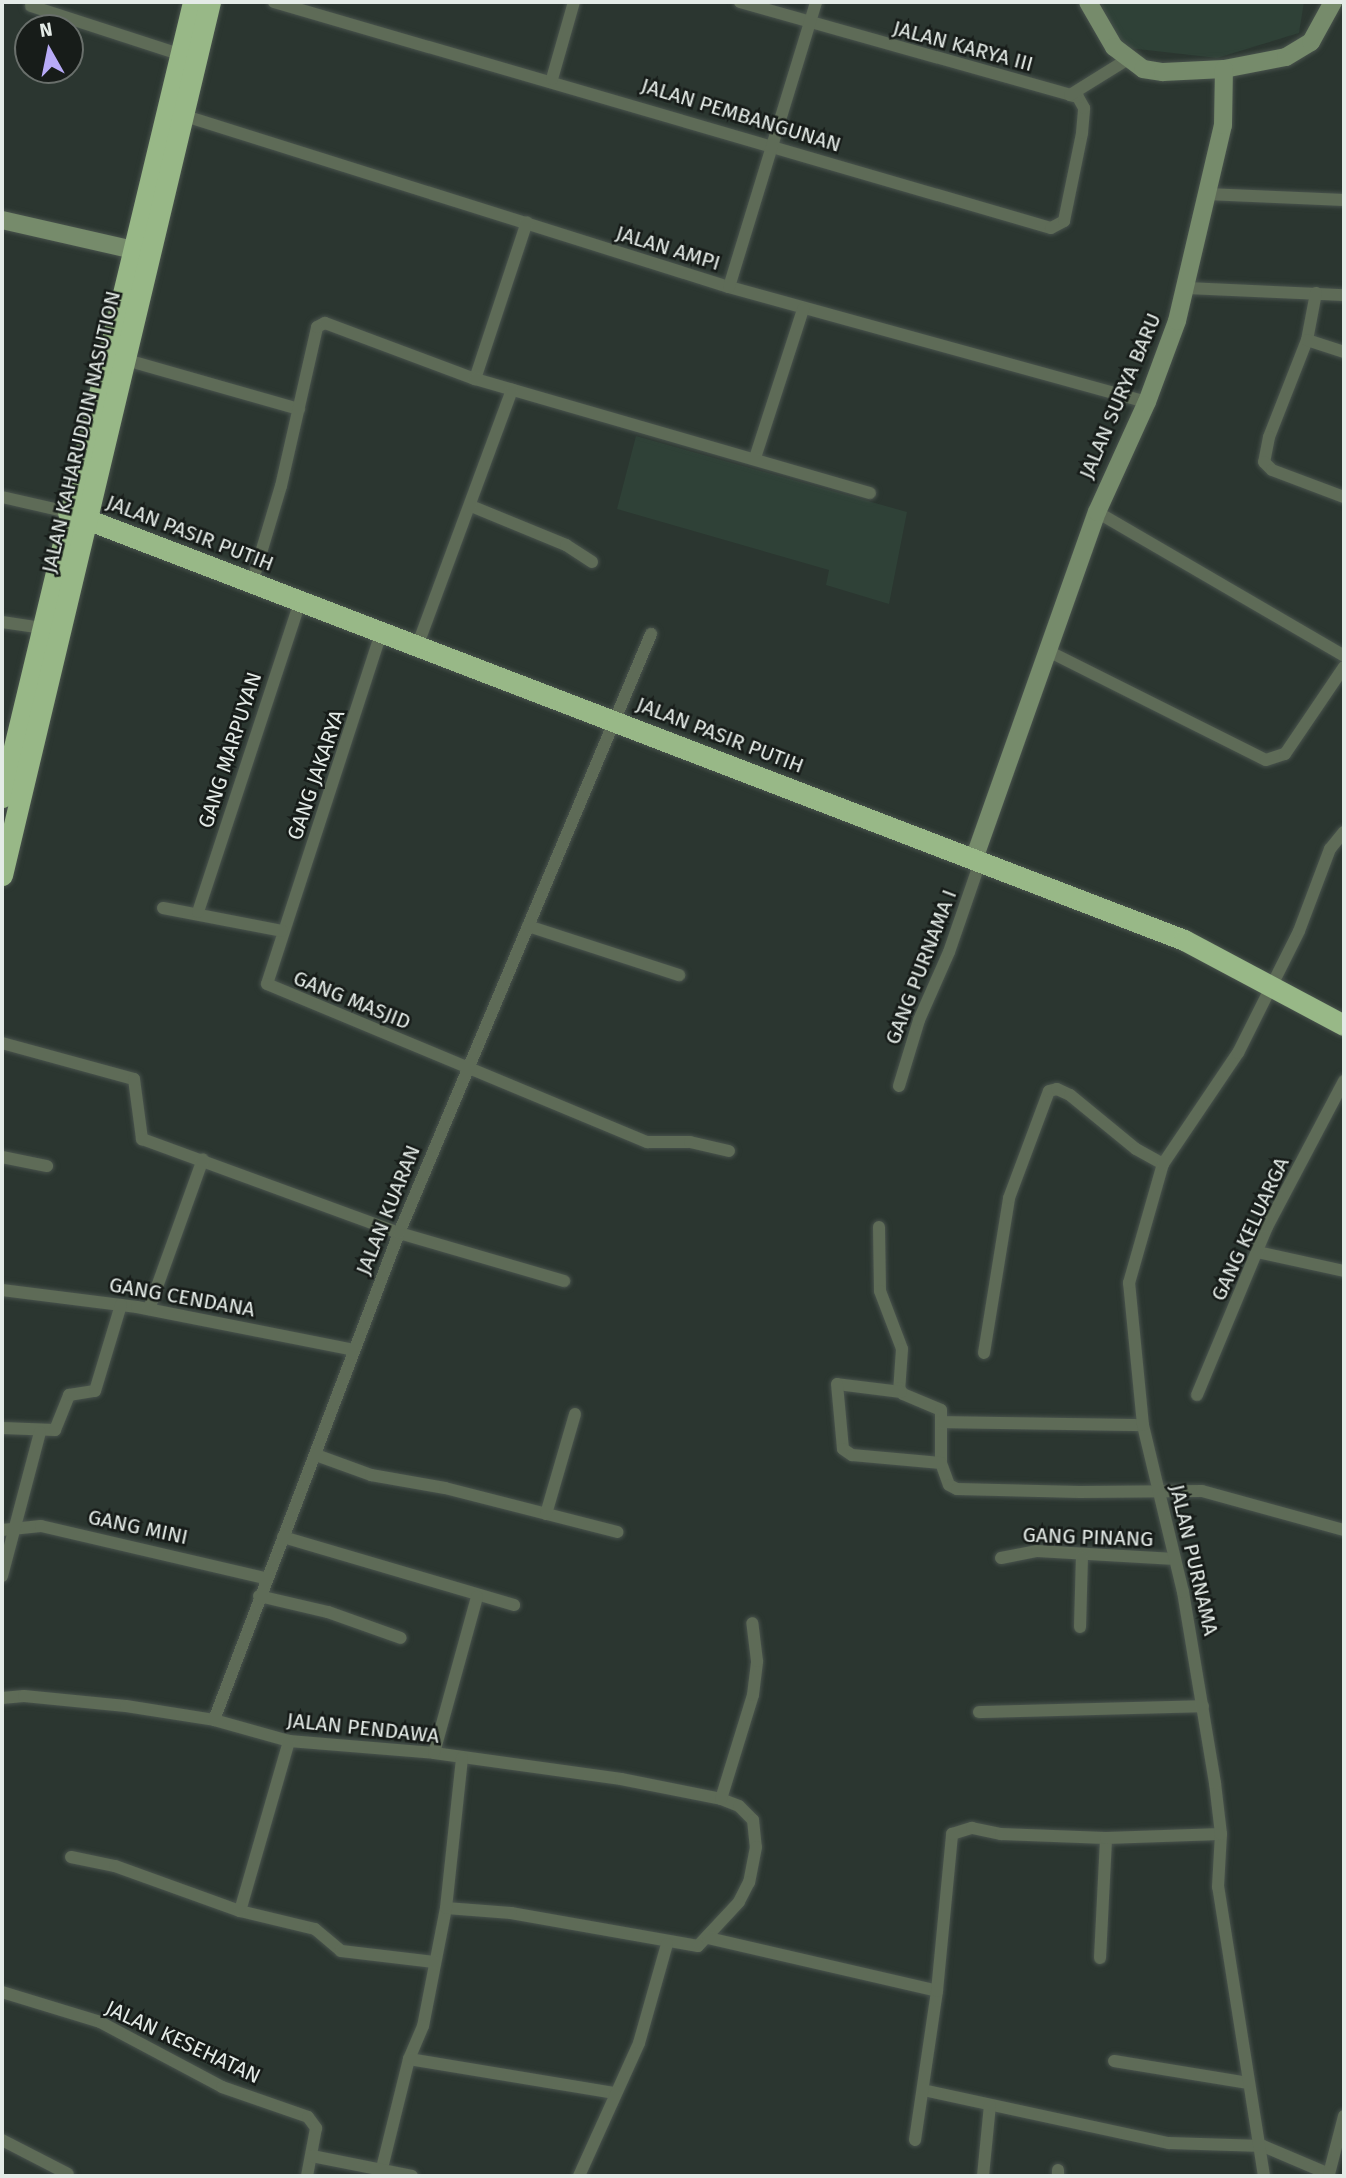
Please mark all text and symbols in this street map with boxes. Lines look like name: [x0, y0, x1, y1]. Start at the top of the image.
north arrow: [14, 14, 84, 84]
street label: JALAN KARYA III: [890, 15, 1036, 77]
text: N: [38, 17, 54, 42]
street label: JALAN PEMBANGUNAN: [638, 73, 844, 157]
street label: JALAN AMPI: [613, 220, 723, 276]
street label: JALAN KAHARUDDIN NASUTION: [36, 288, 126, 576]
street label: JALAN SURYA BARU: [1074, 309, 1166, 483]
street label: JALAN PASIR PUTIH: [103, 489, 277, 577]
street label: GANG MARPUYAN: [193, 669, 267, 831]
street label: JALAN PASIR PUTIH: [633, 691, 807, 779]
street label: GANG JAKARYA: [282, 707, 350, 843]
street label: GANG PURNAMA I: [880, 886, 962, 1048]
street label: GANG MASJID: [290, 965, 414, 1035]
street label: JALAN KUARAN: [350, 1141, 426, 1279]
street label: GANG KELUARGA: [1206, 1153, 1294, 1305]
street label: GANG CENDANA: [107, 1272, 257, 1322]
street label: JALAN PURNAMA: [1164, 1482, 1224, 1638]
street label: GANG MINI: [86, 1504, 190, 1550]
street label: GANG PINANG: [1022, 1522, 1154, 1552]
street label: JALAN PENDAWA: [285, 1707, 441, 1749]
street label: JALAN KESEHATAN: [101, 1995, 265, 2089]

